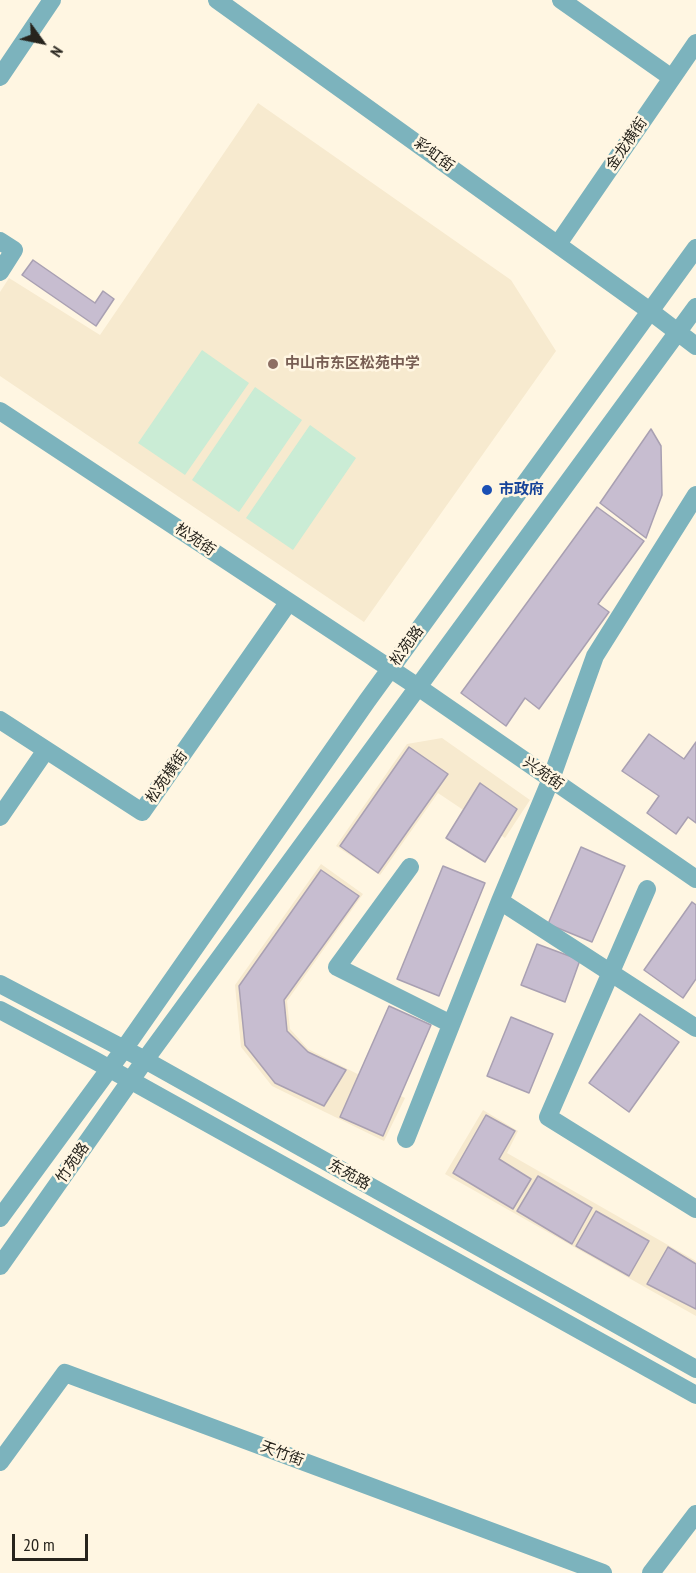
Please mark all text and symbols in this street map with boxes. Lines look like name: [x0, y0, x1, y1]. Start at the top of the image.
north arrow: [12, 12, 72, 72]
text: N: [46, 43, 68, 61]
street label: 金龙横街: [603, 114, 651, 174]
street label: 彩虹街: [411, 134, 457, 176]
place label: 中山市东区松苑中学: [285, 355, 420, 373]
marker: 中山市东区松苑中学: [266, 357, 280, 371]
place label: 市政府: [499, 481, 544, 499]
marker: 市政府: [480, 483, 494, 497]
street label: 松苑街: [171, 520, 219, 560]
street label: 松苑路: [386, 623, 428, 669]
street label: 松苑横街: [142, 747, 192, 807]
street label: 兴苑街: [519, 754, 567, 794]
street label: 竹苑路: [53, 1139, 93, 1187]
street label: 东苑路: [325, 1156, 373, 1194]
street label: 天竹街: [258, 1438, 306, 1470]
scale bar: [15, 1522, 92, 1560]
text: 20 m: [23, 1533, 55, 1556]

